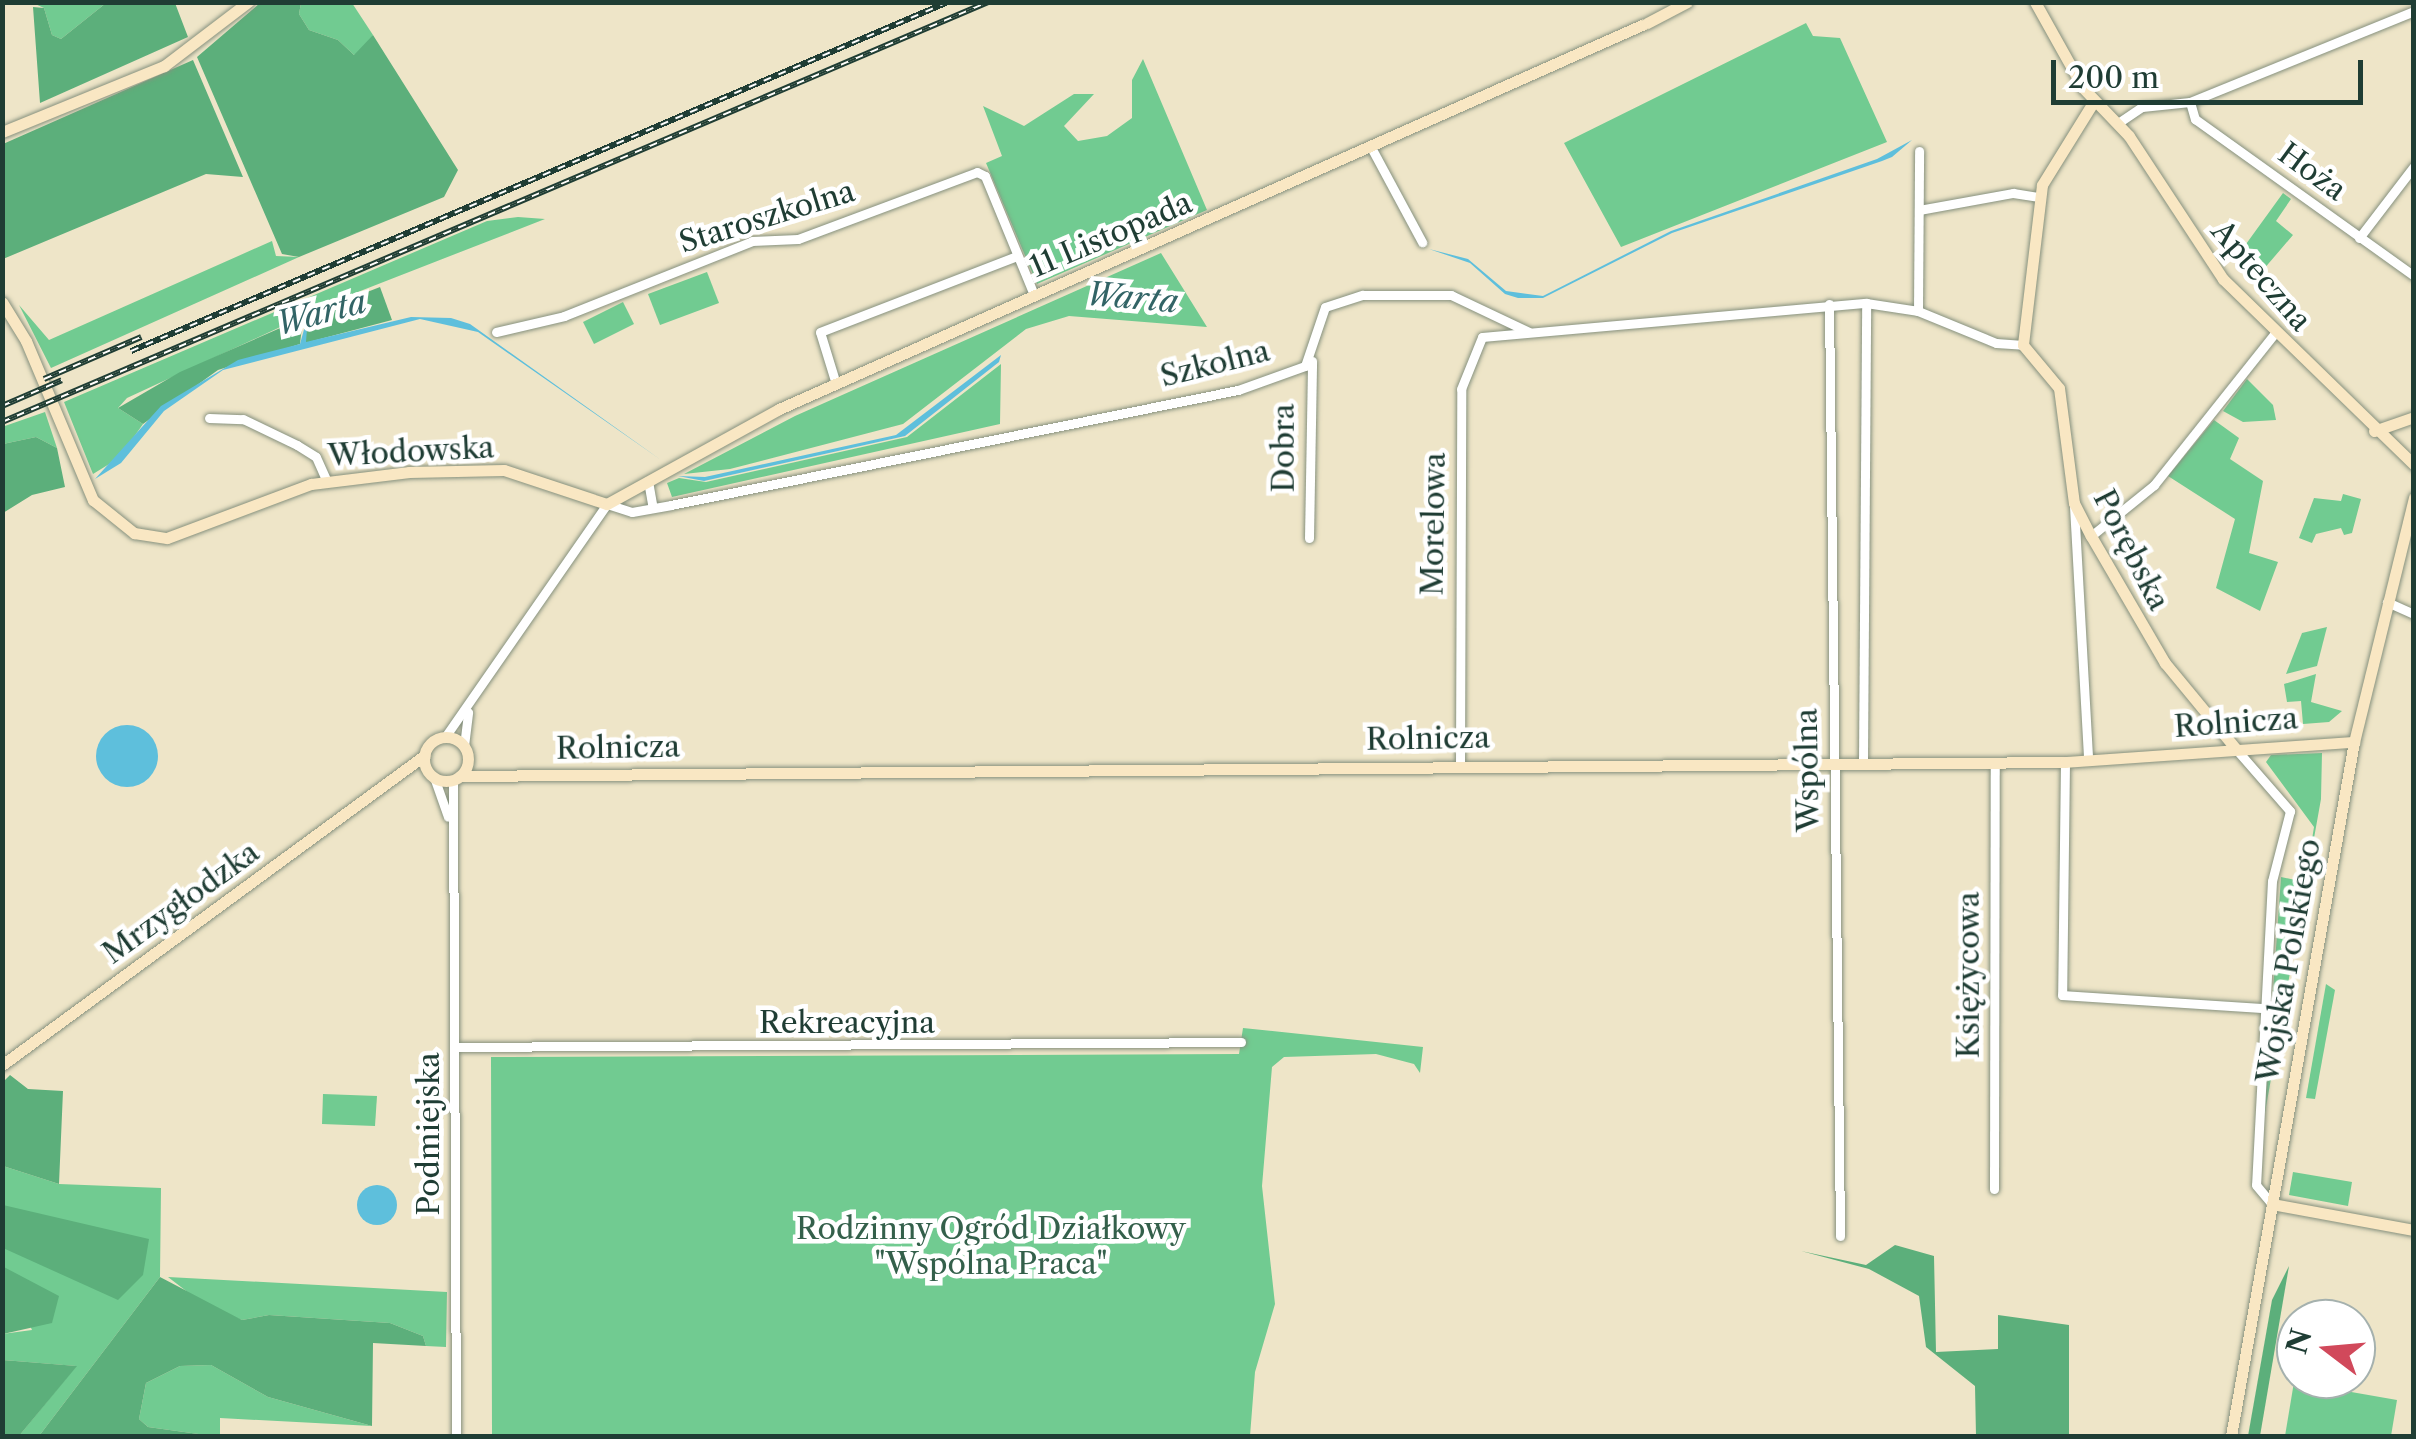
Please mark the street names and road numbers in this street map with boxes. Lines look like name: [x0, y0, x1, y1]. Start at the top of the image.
street label: Hoża: [2271, 135, 2353, 209]
street label: Staroszkolna: [675, 173, 859, 261]
street label: 11 Listopada: [1025, 185, 1197, 285]
street label: Apteczna: [2203, 214, 2319, 338]
street label: Szkolna: [1157, 333, 1273, 395]
street label: Dobra: [1266, 403, 1302, 493]
street label: Włodowska: [327, 430, 495, 474]
street label: Morelowa: [1415, 452, 1453, 596]
street label: Porębska: [2085, 484, 2177, 616]
street label: Rolnicza: [2173, 701, 2299, 745]
street label: Wspólna: [1789, 708, 1827, 832]
street label: Rolnicza: [1366, 720, 1490, 758]
street label: Rolnicza: [556, 729, 680, 767]
street label: Mrzygłodzka: [96, 834, 266, 972]
street label: Wojska Polskiego: [2250, 836, 2328, 1086]
street label: Księżycowa: [1951, 892, 1987, 1058]
street label: Rekreacyjna: [759, 1005, 935, 1041]
street label: Podmiejska: [411, 1052, 447, 1216]

